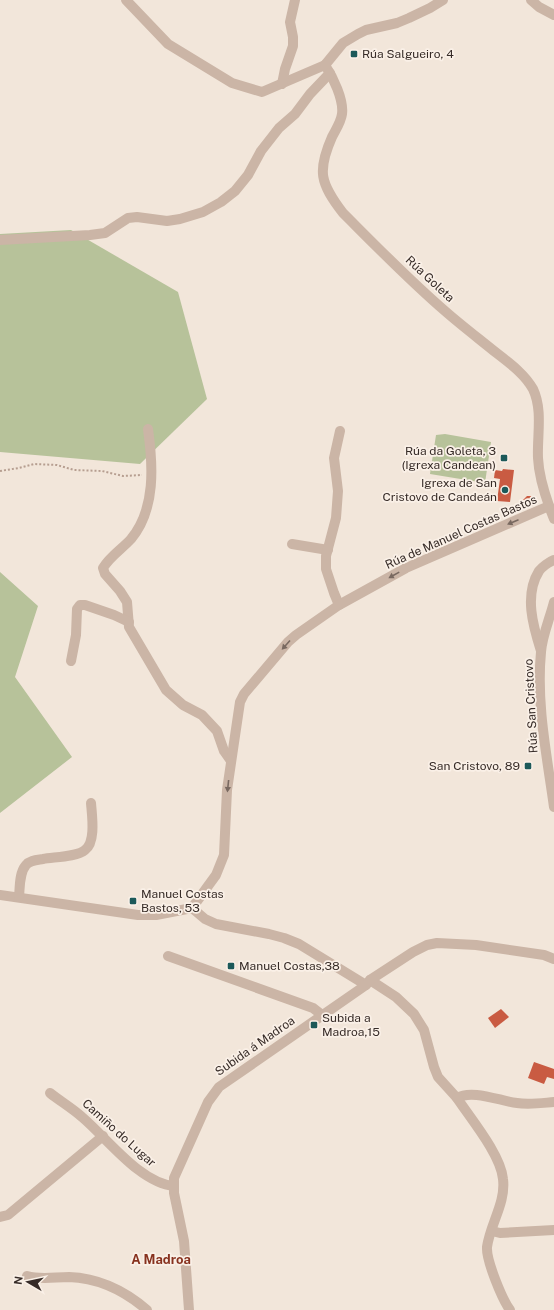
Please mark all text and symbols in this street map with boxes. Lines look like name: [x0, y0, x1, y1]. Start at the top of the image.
place label: Rúa Salgueiro, 4: [362, 47, 454, 61]
marker: Rúa Salgueiro, 4: [349, 49, 359, 59]
street label: Rúa Goleta: [403, 253, 457, 305]
place label: Rúa da Goleta, 3 (Igrexa Candean): [402, 444, 496, 472]
marker: Rúa da Goleta, 3 (Igrexa Candean): [499, 453, 509, 463]
place label: Igrexa de San Cristovo de Candeán: [383, 476, 497, 504]
marker: Igrexa de San Cristovo de Candeán: [500, 485, 510, 495]
street label: Rúa de Manuel Costas Bastos: [383, 492, 539, 572]
one-way arrow: [507, 519, 519, 525]
one-way arrow: [389, 571, 400, 578]
one-way arrow: [281, 640, 291, 650]
street label: Rúa San Cristovo: [522, 658, 540, 754]
place label: San Cristovo, 89: [429, 759, 520, 773]
marker: San Cristovo, 89: [523, 761, 533, 771]
one-way arrow: [225, 780, 231, 792]
place label: Manuel Costas Bastos, 53: [141, 887, 224, 915]
marker: Manuel Costas Bastos, 53: [128, 896, 138, 906]
place label: Manuel Costas,38: [239, 959, 340, 973]
marker: Manuel Costas,38: [226, 961, 236, 971]
place label: Subida a Madroa,15: [322, 1011, 380, 1039]
street label: Subida á Madroa: [213, 1013, 297, 1079]
marker: Subida a Madroa,15: [309, 1020, 319, 1030]
street label: Camiño do Lugar: [79, 1096, 159, 1170]
district label: A Madroa: [131, 1252, 191, 1267]
north arrow: [8, 1262, 48, 1302]
text: N: [12, 1275, 25, 1286]

